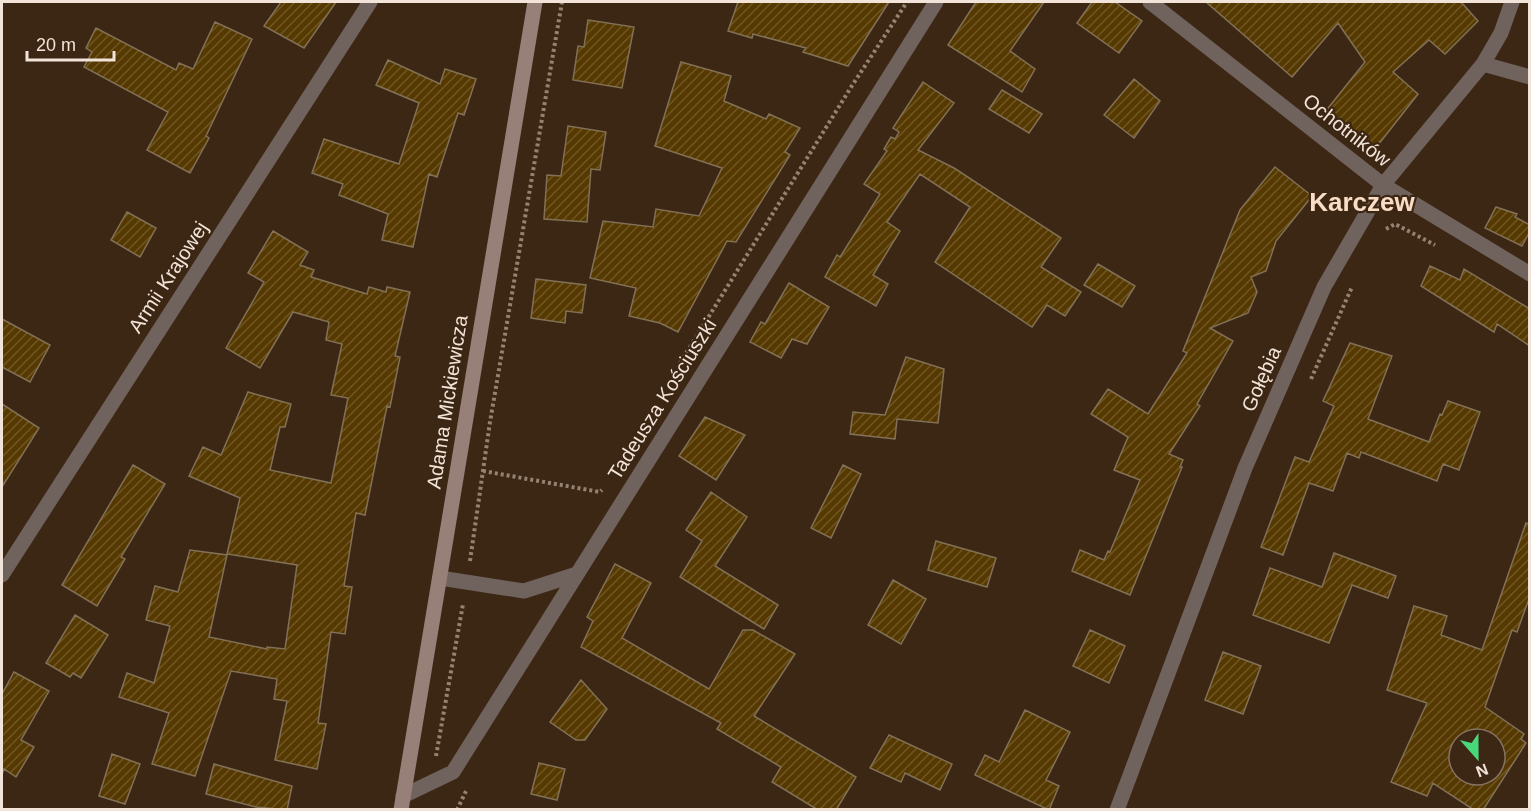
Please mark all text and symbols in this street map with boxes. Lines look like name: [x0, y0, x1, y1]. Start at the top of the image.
scale bar: [27, 24, 114, 62]
text: 20 m: [36, 35, 76, 55]
street label: Ochotników: [1299, 89, 1395, 171]
district label: Karczew: [1309, 187, 1416, 217]
street label: Armii Krajowej: [124, 217, 212, 337]
street label: Adama Mickiewicza: [422, 313, 472, 490]
street label: Tadeusza Kościuszki: [603, 314, 721, 484]
street label: Gołębia: [1237, 342, 1285, 415]
north arrow: [1447, 727, 1507, 787]
text: N: [1474, 761, 1491, 781]

